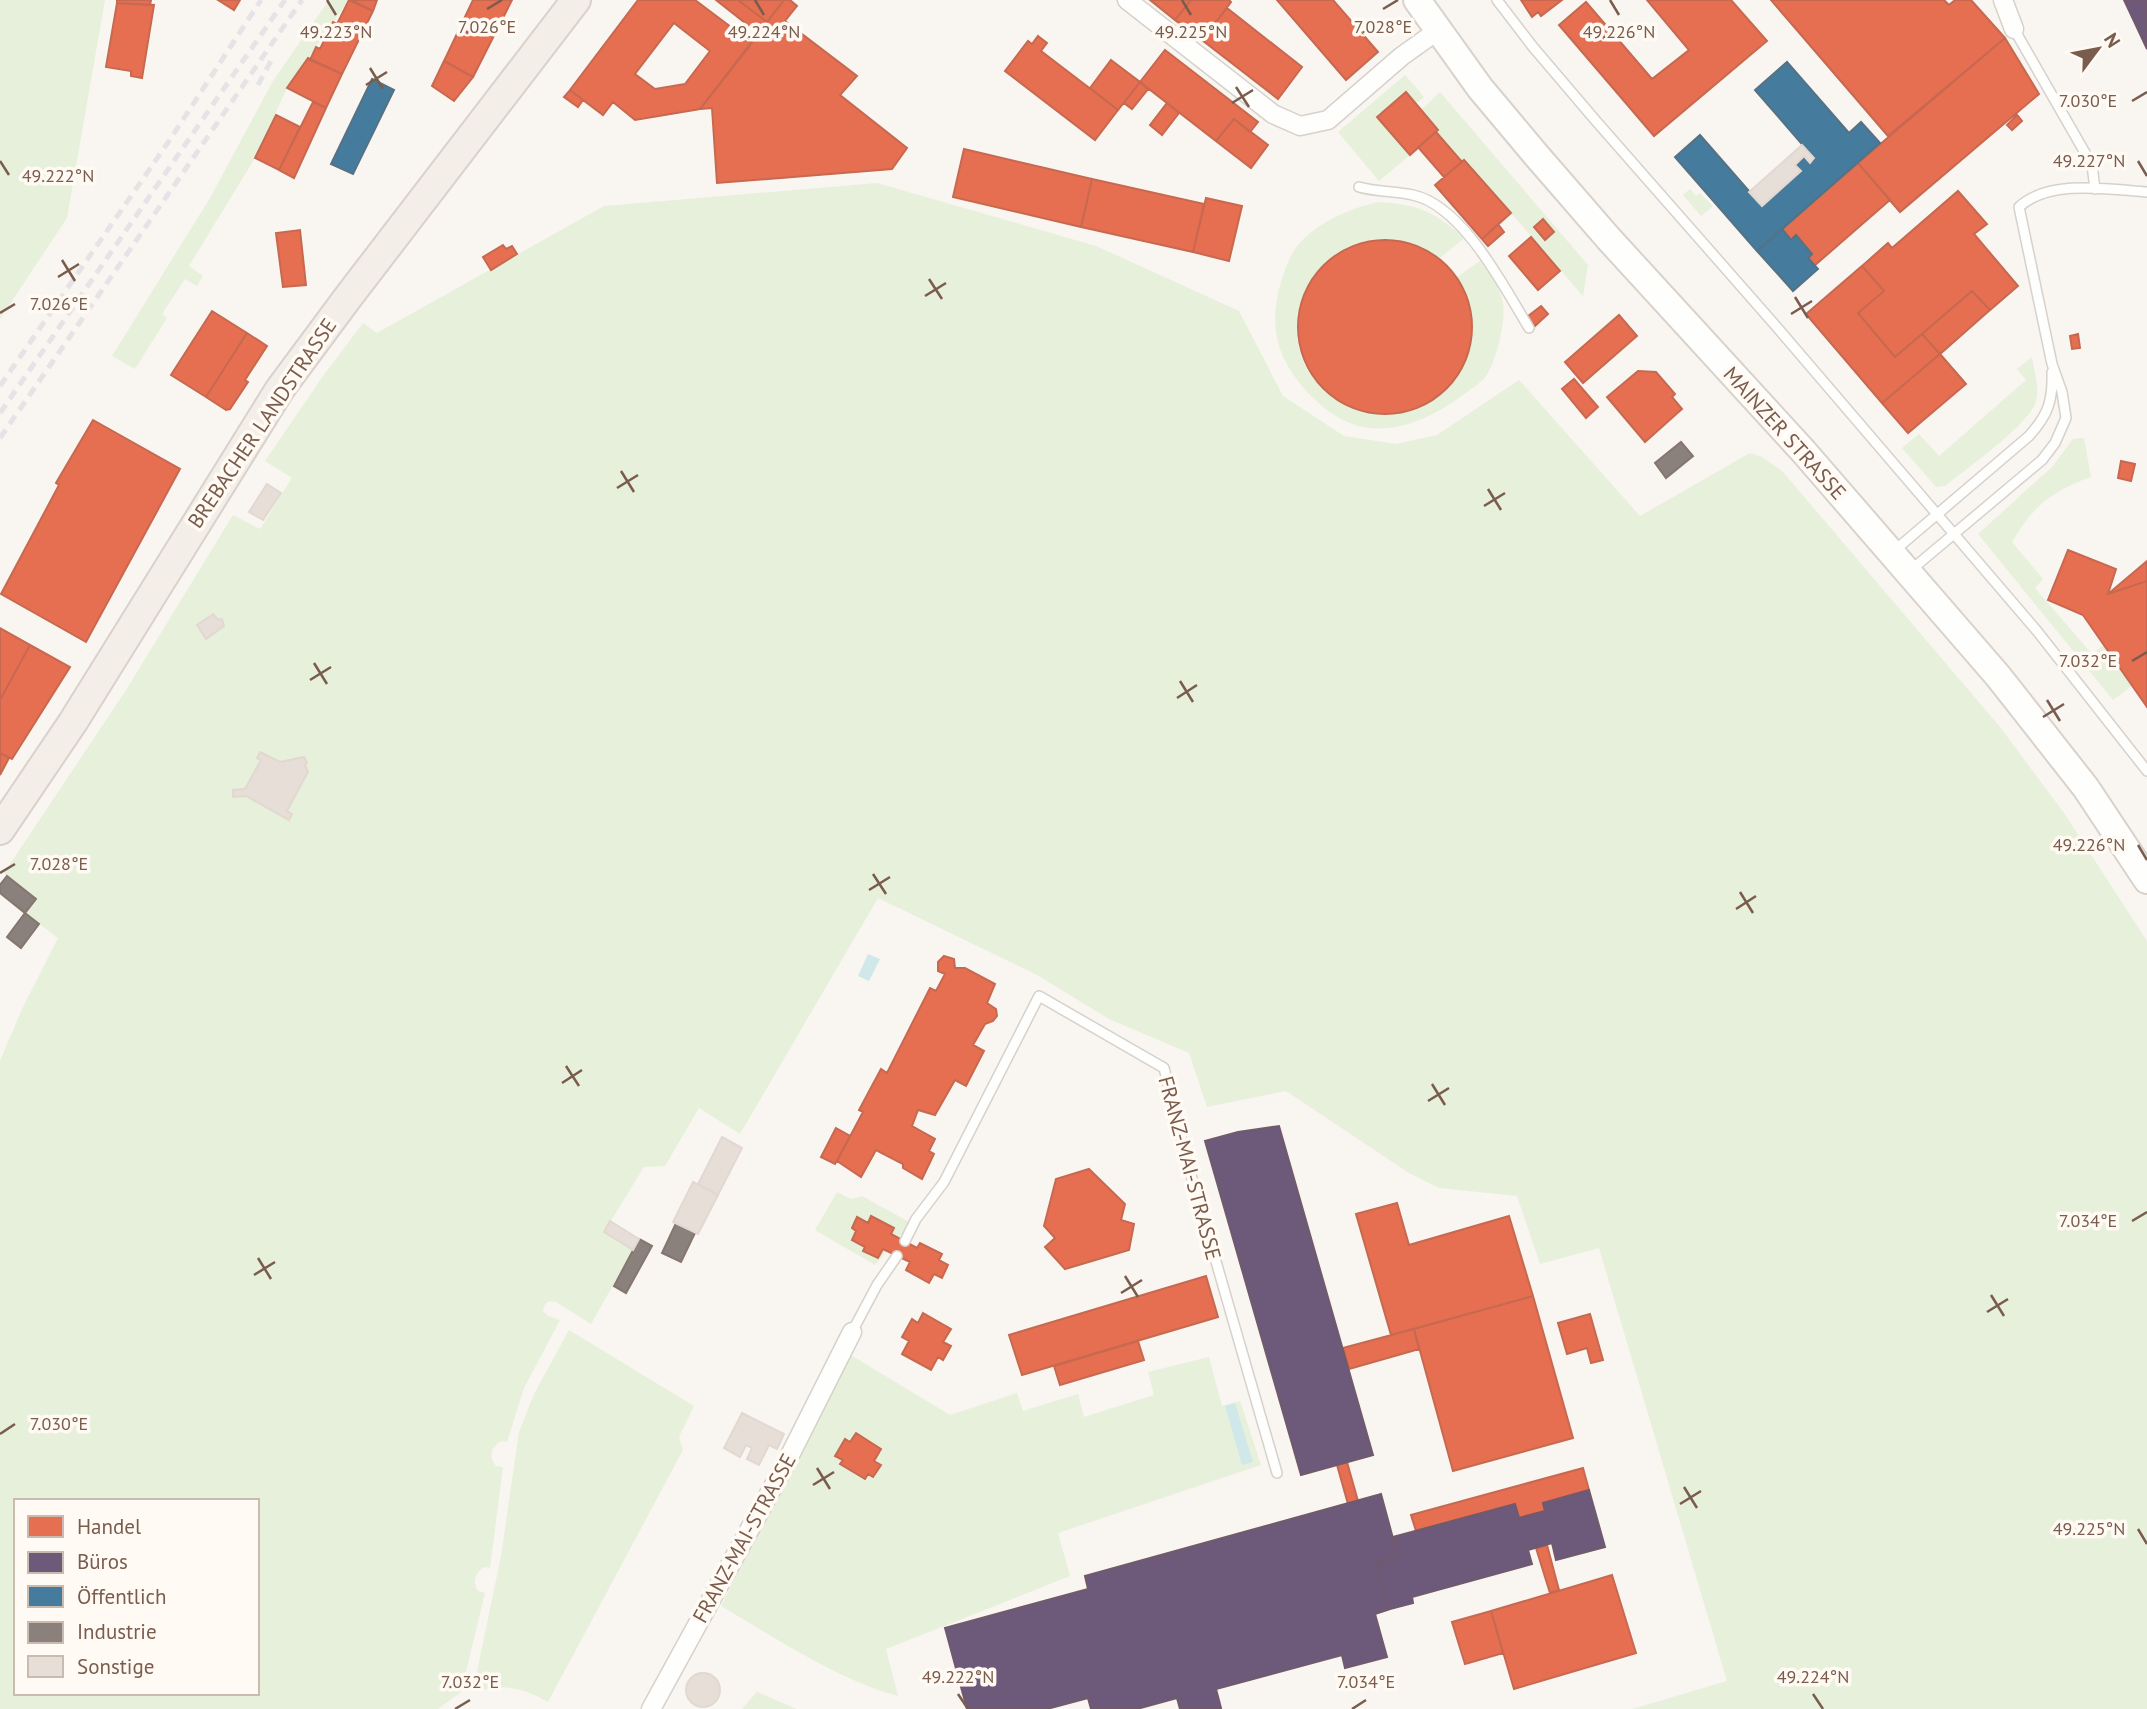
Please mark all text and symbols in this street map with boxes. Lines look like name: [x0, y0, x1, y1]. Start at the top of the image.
north arrow: [2063, 14, 2133, 84]
text: 7.026°E: [458, 15, 516, 38]
text: 7.028°E: [1354, 15, 1412, 38]
text: 49.223°N: [300, 20, 372, 43]
text: 49.224°N: [728, 20, 800, 43]
text: 49.225°N: [1155, 20, 1227, 43]
text: 49.226°N: [1583, 20, 1655, 43]
text: N: [2099, 28, 2126, 52]
text: 7.030°E: [2059, 89, 2117, 112]
text: 49.227°N: [2053, 149, 2125, 172]
text: 49.222°N: [22, 164, 94, 187]
text: 7.026°E: [30, 292, 88, 315]
street label: BREBACHER LANDSTRASSE: [182, 313, 342, 533]
street label: MAINZER STRASSE: [1718, 361, 1852, 505]
text: 7.032°E: [2059, 649, 2117, 672]
text: 49.226°N: [2053, 833, 2125, 856]
text: 7.028°E: [30, 852, 88, 875]
street label: FRANZ-MAI-STRASSE: [1152, 1073, 1228, 1263]
text: 7.034°E: [2059, 1209, 2117, 1232]
text: 7.030°E: [30, 1412, 88, 1435]
street label: FRANZ-MAI-STRASSE: [686, 1449, 802, 1627]
legend: [14, 1499, 259, 1695]
text: Handel: [77, 1513, 141, 1540]
text: 49.225°N: [2053, 1517, 2125, 1540]
text: Büros: [77, 1548, 128, 1575]
text: Öffentlich: [77, 1583, 167, 1610]
text: Industrie: [77, 1618, 157, 1645]
text: Sonstige: [77, 1653, 154, 1680]
text: 49.222°N: [922, 1665, 994, 1688]
text: 49.224°N: [1777, 1665, 1849, 1688]
text: 7.032°E: [441, 1670, 499, 1693]
text: 7.034°E: [1337, 1670, 1395, 1693]

